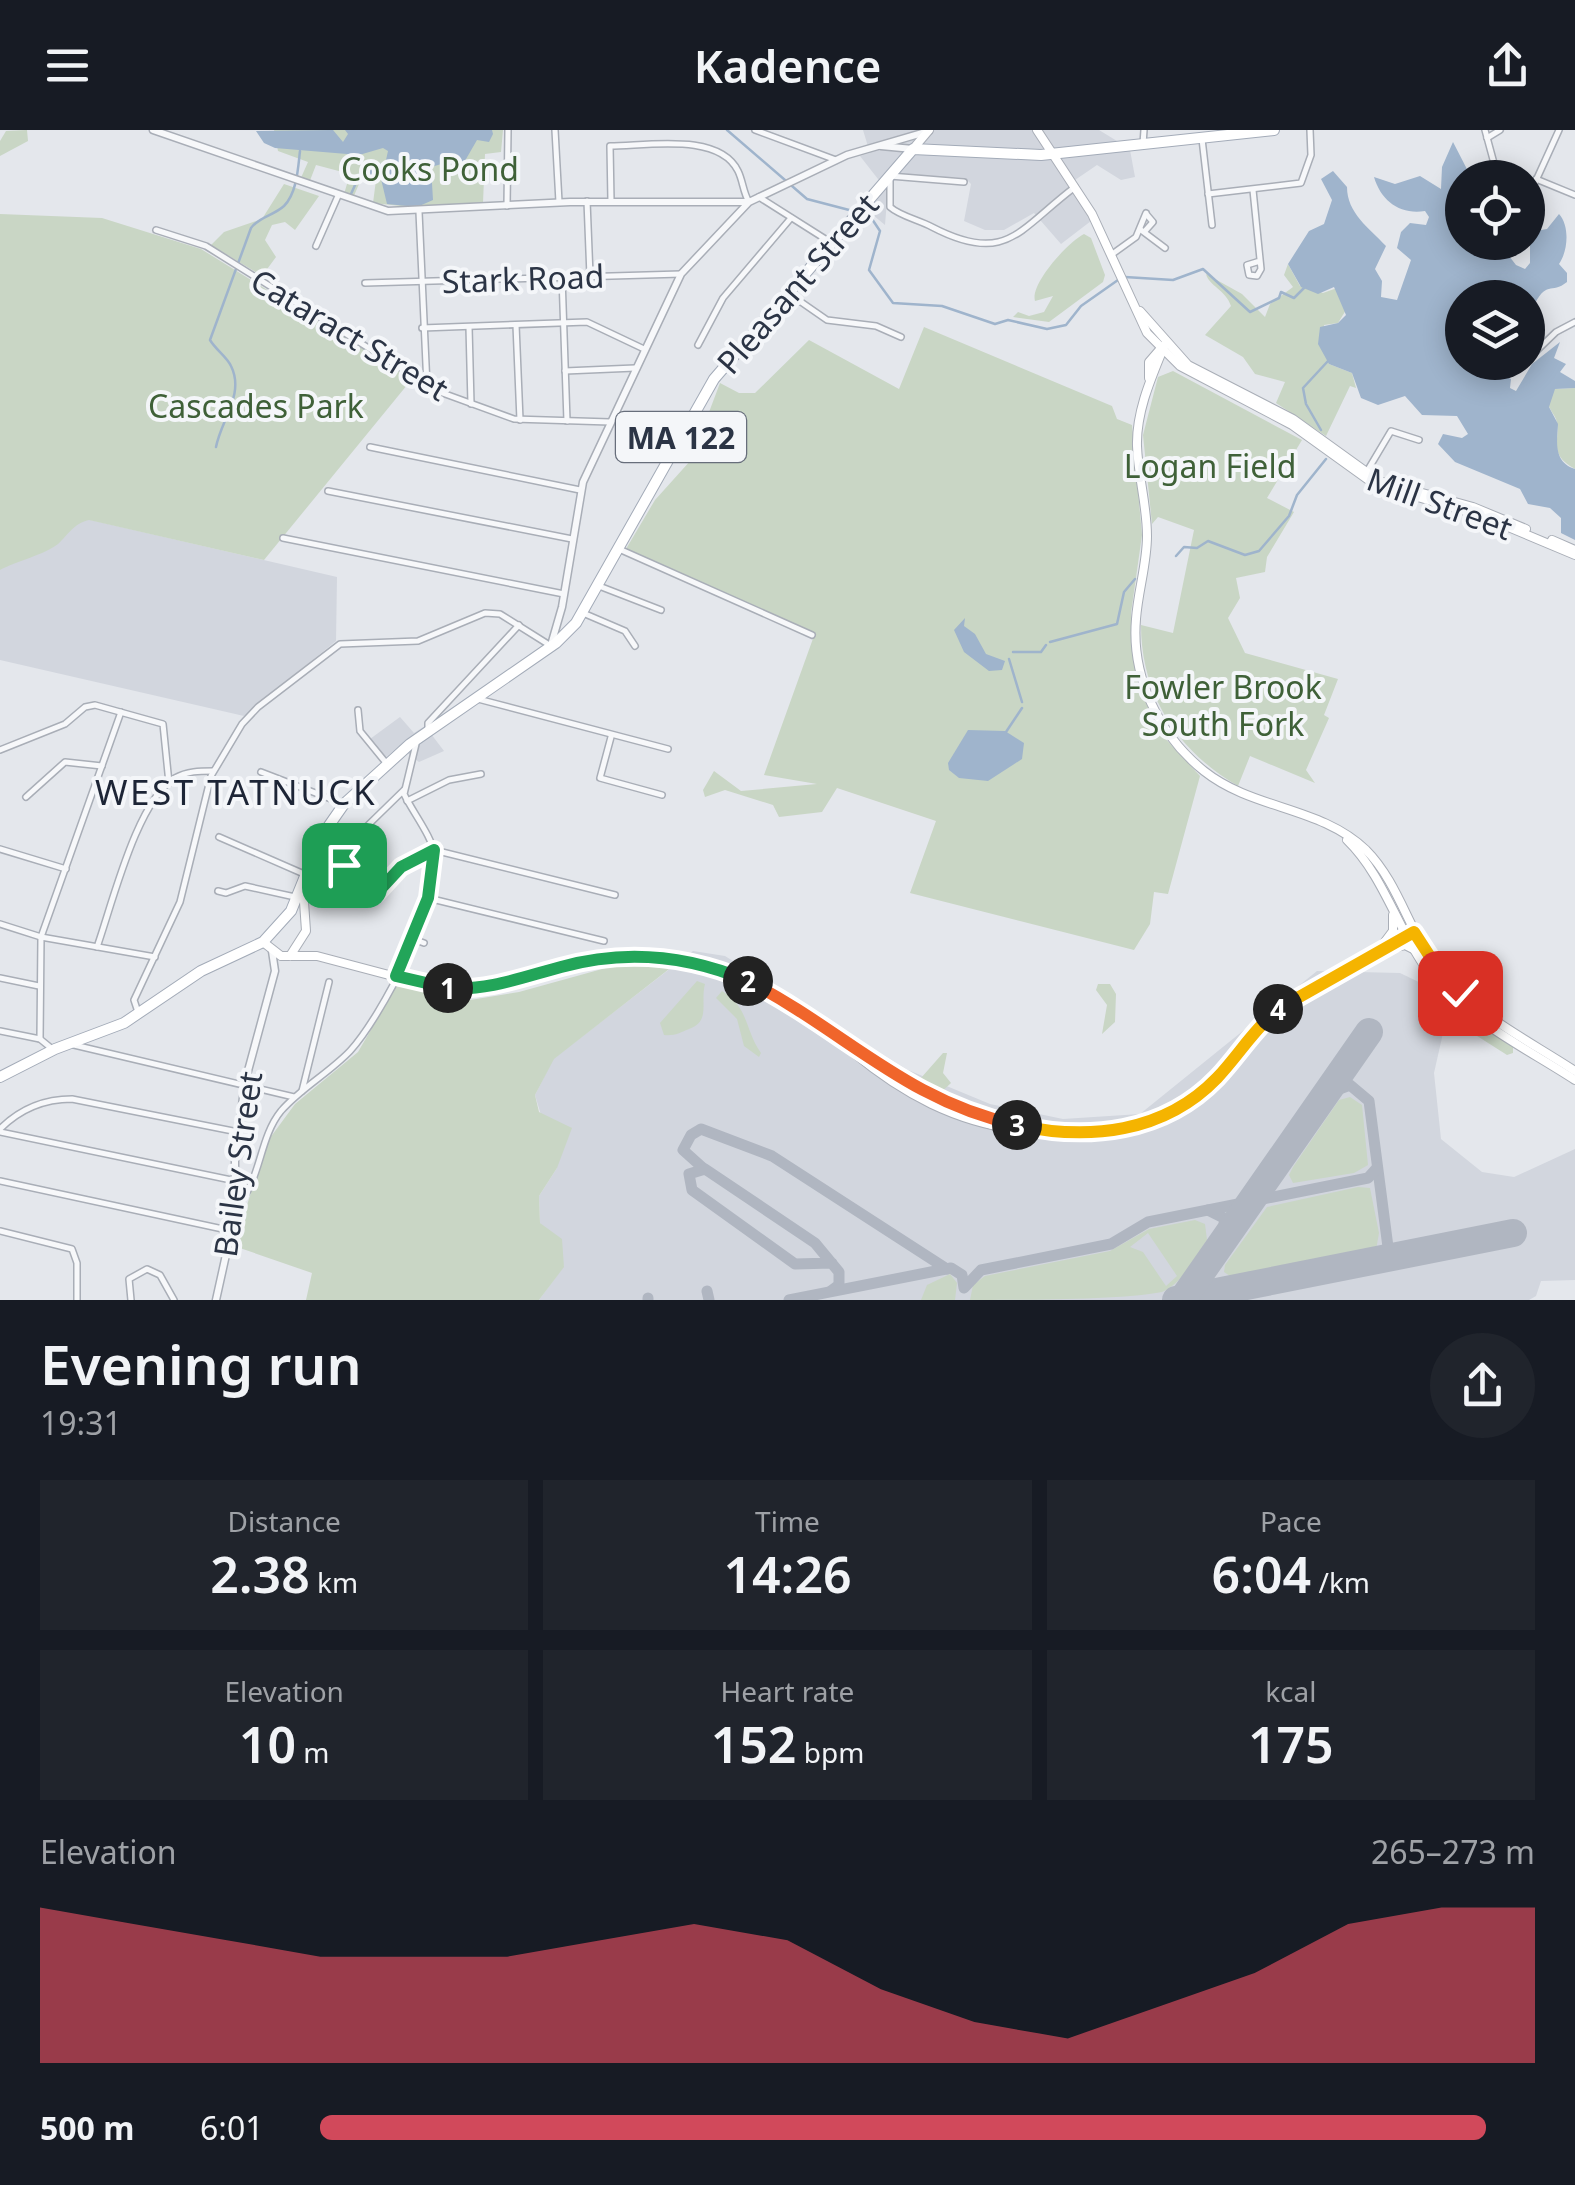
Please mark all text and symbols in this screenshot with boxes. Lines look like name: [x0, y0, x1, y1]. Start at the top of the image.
text: Kadence: [694, 35, 881, 96]
icon: menu: [40, 38, 95, 93]
icon: share: [1480, 38, 1535, 93]
park label: Cooks Pond: [341, 147, 519, 190]
map controls: [1445, 160, 1545, 380]
button: locate: [1445, 160, 1545, 260]
street label: Pleasant Street: [707, 184, 887, 382]
street label: Stark Road: [441, 254, 605, 302]
street label: Cataract Street: [243, 258, 457, 410]
button: layers: [1445, 280, 1545, 380]
park label: Cascades Park: [148, 384, 364, 427]
road number: MA 122: [616, 412, 746, 462]
park label: Logan Field: [1124, 444, 1296, 487]
street label: Mill Street: [1361, 457, 1519, 549]
park label: Fowler Brook South Fork: [1124, 665, 1322, 745]
district label: WEST TATNUCK: [95, 768, 377, 815]
pin: [302, 823, 387, 908]
icon: arrive: [317, 838, 372, 893]
pin: [1418, 951, 1503, 1036]
pin: 2: [723, 956, 773, 1006]
text: 2: [740, 962, 756, 1000]
pin: 1: [423, 963, 473, 1013]
icon: check: [1433, 966, 1488, 1021]
text: 1: [440, 969, 456, 1007]
pin: 4: [1253, 984, 1303, 1034]
text: 4: [1270, 990, 1286, 1028]
street label: Bailey Street: [203, 1069, 271, 1259]
pin: 3: [992, 1100, 1042, 1150]
text: 3: [1009, 1106, 1025, 1144]
text: Evening run: [40, 1326, 361, 1401]
button: share: [1430, 1333, 1535, 1438]
text: 19:31: [40, 1401, 122, 1444]
text: Distance: [227, 1502, 341, 1540]
text: Time: [755, 1502, 820, 1540]
text: Pace: [1260, 1502, 1322, 1540]
text: 2.38: [210, 1540, 310, 1608]
text: 14:26: [723, 1540, 852, 1608]
text: 6:04: [1212, 1540, 1311, 1608]
text: km: [310, 1563, 358, 1601]
text: /km: [1311, 1563, 1370, 1601]
text: Elevation: [224, 1672, 344, 1710]
text: Heart rate: [721, 1672, 854, 1710]
text: kcal: [1265, 1672, 1316, 1710]
text: 10: [239, 1710, 296, 1778]
text: 152: [711, 1710, 796, 1778]
text: 175: [1248, 1710, 1334, 1778]
text: m: [296, 1733, 330, 1771]
text: bpm: [796, 1733, 864, 1771]
text: Elevation: [40, 1830, 177, 1873]
text: 265–273 m: [1371, 1830, 1535, 1873]
text: 500 m: [40, 2106, 134, 2149]
text: 6:01: [200, 2106, 264, 2149]

